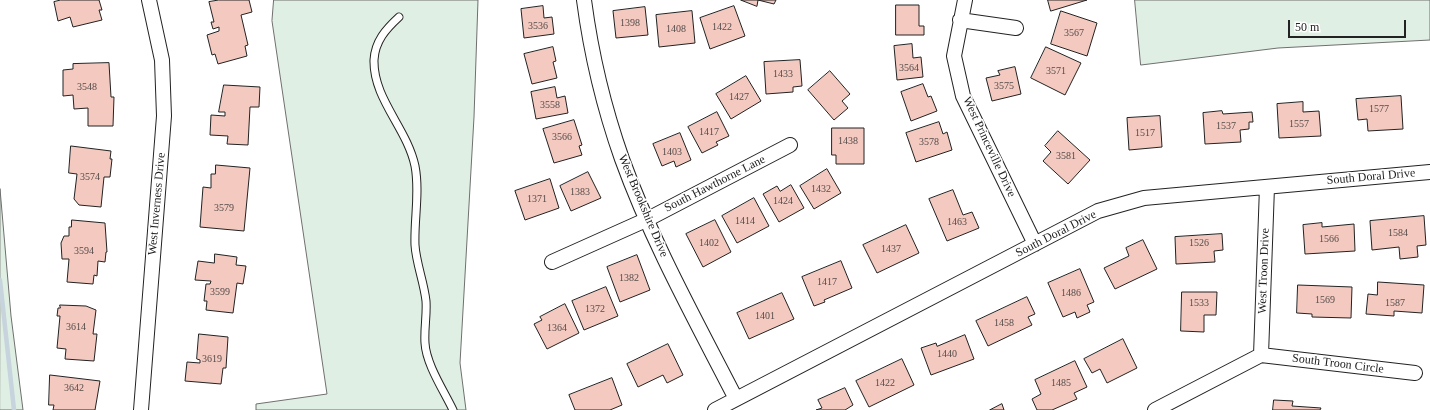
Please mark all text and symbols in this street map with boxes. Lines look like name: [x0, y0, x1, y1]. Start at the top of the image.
scale bar: [1290, 12, 1408, 38]
house number: 1398: [620, 17, 640, 29]
house number: 3536: [528, 20, 548, 32]
text: 50 m: [1295, 20, 1319, 34]
house number: 1422: [712, 21, 732, 33]
house number: 1408: [666, 23, 686, 35]
house number: 3567: [1064, 27, 1084, 39]
house number: 3564: [899, 62, 919, 74]
house number: 3571: [1046, 65, 1066, 77]
house number: 1433: [773, 68, 793, 80]
house number: 3575: [994, 80, 1014, 92]
house number: 3548: [77, 81, 97, 93]
house number: 1427: [729, 91, 749, 103]
street label: West Princeville Drive: [959, 95, 1019, 199]
house number: 3558: [540, 99, 560, 111]
house number: 1577: [1369, 103, 1389, 115]
house number: 1557: [1289, 118, 1309, 130]
house number: 1537: [1216, 120, 1236, 132]
house number: 1417: [699, 126, 719, 138]
house number: 1517: [1135, 127, 1155, 139]
house number: 3566: [552, 131, 572, 143]
house number: 1438: [838, 135, 858, 147]
house number: 3578: [919, 136, 939, 148]
house number: 1403: [662, 146, 682, 158]
house number: 3581: [1056, 150, 1076, 162]
street label: West Inverness Drive: [145, 152, 169, 256]
street label: West Brookshire Drive: [615, 152, 671, 260]
street label: South Hawthorne Lane: [662, 152, 768, 216]
street label: South Doral Drive: [1326, 166, 1416, 188]
house number: 3574: [80, 171, 100, 183]
house number: 1432: [811, 183, 831, 195]
house number: 1383: [570, 186, 590, 198]
house number: 1371: [527, 193, 547, 205]
house number: 1424: [773, 195, 793, 207]
house number: 3579: [214, 202, 234, 214]
street label: South Doral Drive: [1013, 207, 1099, 261]
house number: 1414: [735, 215, 755, 227]
house number: 1463: [947, 216, 967, 228]
house number: 1584: [1388, 227, 1408, 239]
street label: West Troon Drive: [1255, 228, 1273, 314]
house number: 1566: [1319, 233, 1339, 245]
house number: 1402: [699, 237, 719, 249]
house number: 1526: [1189, 237, 1209, 249]
house number: 1437: [881, 243, 901, 255]
house number: 3594: [74, 245, 94, 257]
house number: 1382: [619, 272, 639, 284]
house number: 1417: [817, 276, 837, 288]
house number: 3599: [210, 286, 230, 298]
house number: 1486: [1061, 287, 1081, 299]
house number: 1569: [1315, 294, 1335, 306]
house number: 1533: [1189, 297, 1209, 309]
house number: 1587: [1385, 297, 1405, 309]
house number: 1372: [585, 303, 605, 315]
house number: 1401: [755, 310, 775, 322]
house number: 1458: [994, 317, 1014, 329]
house number: 3614: [66, 321, 86, 333]
house number: 1364: [547, 322, 567, 334]
house number: 1440: [937, 348, 957, 360]
street label: South Troon Circle: [1291, 351, 1385, 377]
house number: 3619: [202, 353, 222, 365]
house number: 1422: [875, 377, 895, 389]
house number: 1485: [1051, 377, 1071, 389]
house number: 3642: [64, 382, 84, 394]

